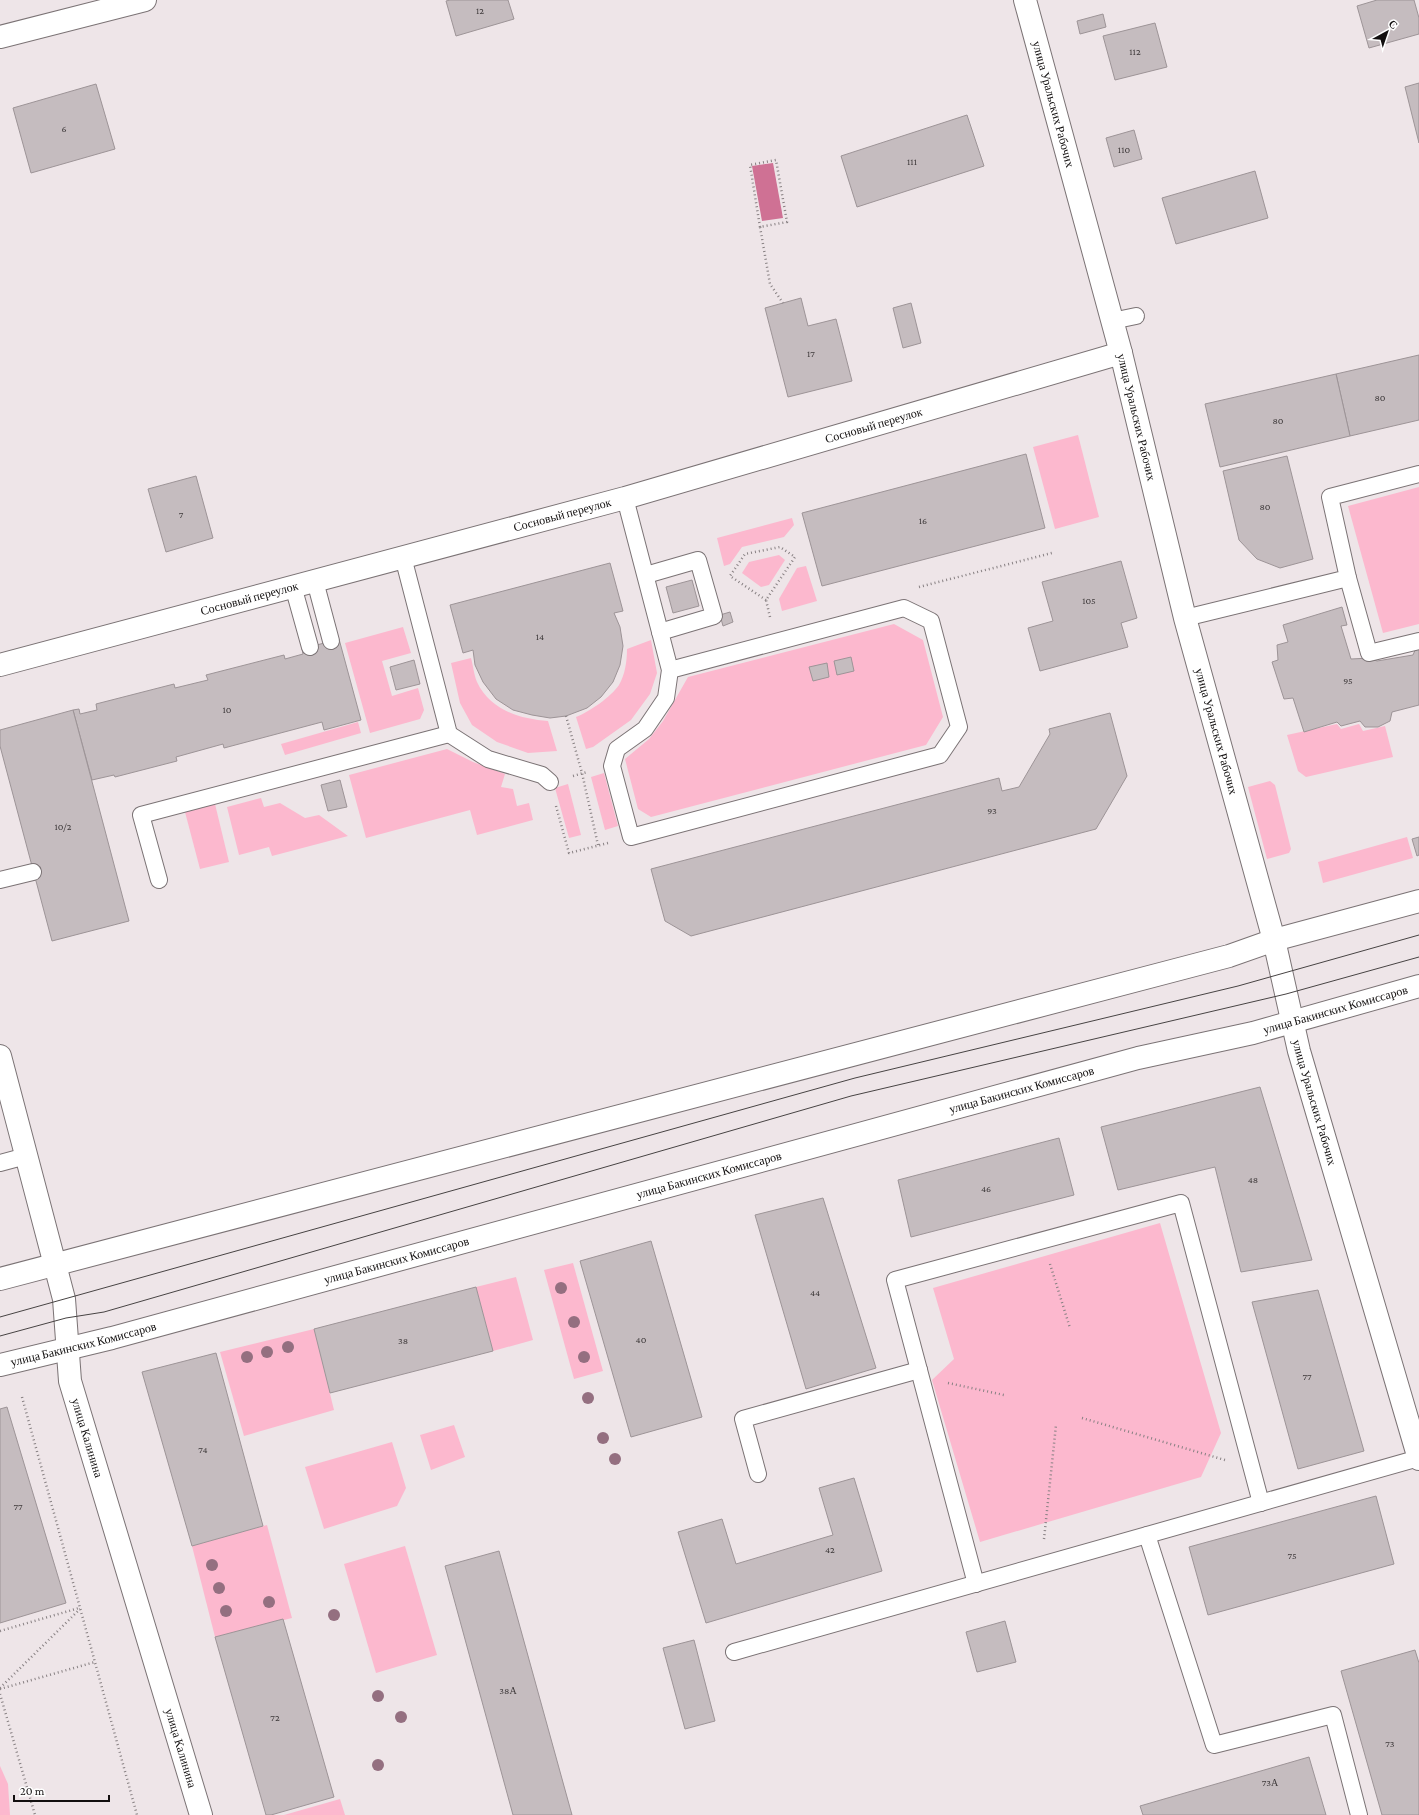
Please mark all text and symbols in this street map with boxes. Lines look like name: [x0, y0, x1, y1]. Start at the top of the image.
house number: 12: [476, 5, 484, 16]
north arrow: [1367, 12, 1407, 52]
text: С: [1387, 17, 1400, 32]
street label: улица Уральских Рабочих: [1029, 39, 1077, 169]
house number: 112: [1129, 46, 1141, 57]
house number: 6: [61, 123, 67, 134]
house number: 110: [1118, 144, 1130, 155]
house number: 111: [907, 156, 917, 167]
house number: 17: [807, 348, 815, 359]
street label: улица Уральских Рабочих: [1114, 352, 1159, 482]
house number: 80: [1374, 392, 1386, 403]
street label: Сосновый переулок: [823, 404, 924, 446]
house number: 80: [1272, 415, 1284, 426]
street label: Сосновый переулок: [512, 495, 613, 535]
house number: 80: [1259, 501, 1271, 512]
house number: 7: [179, 509, 184, 520]
house number: 16: [919, 515, 927, 526]
street label: Сосновый переулок: [199, 579, 300, 618]
house number: 105: [1082, 595, 1096, 606]
house number: 14: [536, 631, 544, 642]
street label: улица Уральских Рабочих: [1192, 667, 1240, 796]
house number: 95: [1343, 675, 1353, 686]
house number: 10: [223, 704, 232, 715]
house number: 93: [987, 805, 997, 816]
house number: 10/2: [55, 821, 72, 832]
street label: улица Бакинских Комиссаров: [1261, 982, 1410, 1037]
street label: улица Уральских Рабочих: [1290, 1038, 1339, 1167]
street label: улица Бакинских Комиссаров: [947, 1063, 1096, 1116]
street label: улица Бакинских Комиссаров: [635, 1149, 783, 1202]
house number: 48: [1248, 1174, 1258, 1185]
house number: 46: [981, 1183, 991, 1194]
street label: улица Бакинских Комиссаров: [322, 1234, 471, 1287]
house number: 44: [810, 1287, 820, 1298]
street label: улица Бакинских Комиссаров: [9, 1319, 158, 1369]
house number: 40: [636, 1334, 647, 1345]
house number: 38: [398, 1335, 408, 1346]
house number: 77: [1302, 1371, 1312, 1382]
street label: улица Калинина: [69, 1397, 106, 1480]
house number: 74: [198, 1444, 208, 1455]
house number: 77: [13, 1501, 23, 1512]
house number: 42: [825, 1544, 835, 1555]
house number: 75: [1287, 1550, 1297, 1561]
house number: 38А: [499, 1685, 517, 1696]
street label: улица Калинина: [162, 1707, 200, 1790]
house number: 72: [270, 1712, 280, 1723]
house number: 73: [1385, 1738, 1395, 1749]
scale bar: [14, 1777, 109, 1803]
house number: 73А: [1262, 1777, 1279, 1788]
text: 20 m: [20, 1784, 45, 1798]

